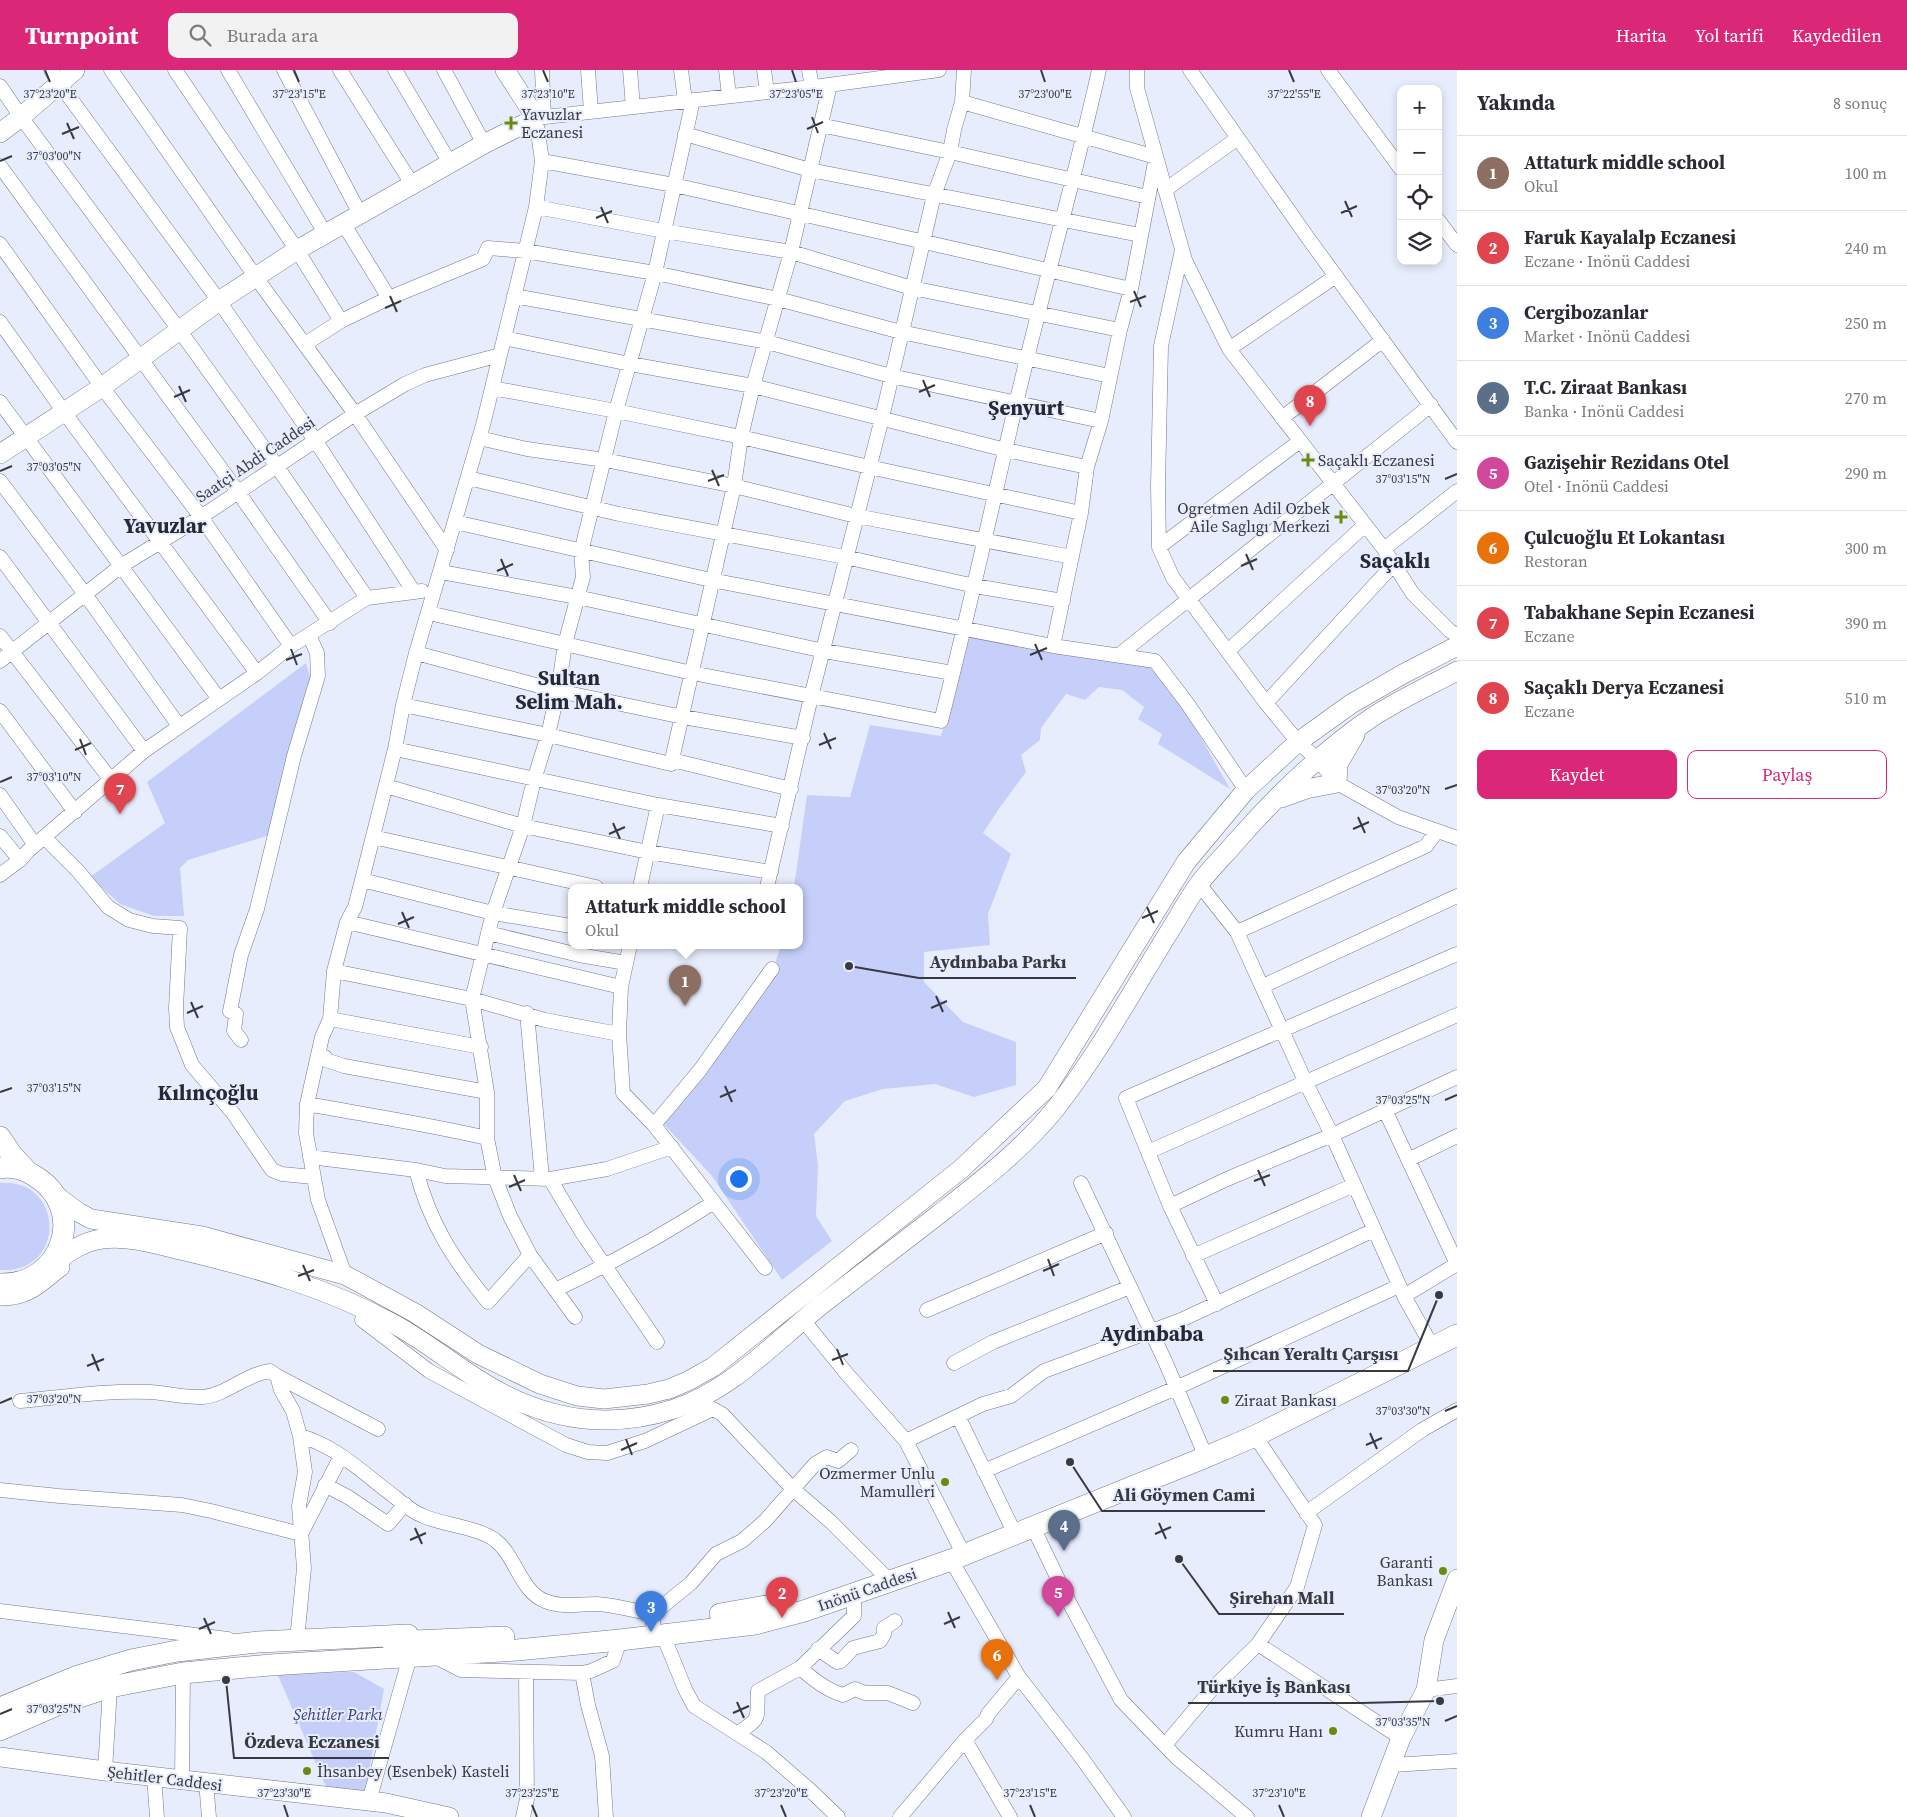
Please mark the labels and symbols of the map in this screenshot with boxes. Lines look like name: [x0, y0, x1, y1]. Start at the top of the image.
text: 37°23'20"E: [23, 86, 77, 102]
text: 37°23'15"E: [272, 86, 326, 102]
text: 37°23'10"E: [521, 86, 575, 102]
text: 37°23'05"E: [769, 86, 823, 102]
text: 37°23'00"E: [1018, 86, 1072, 102]
text: 37°22'55"E: [1267, 86, 1321, 102]
place label: Yavuzlar Eczanesi: [521, 103, 584, 143]
marker: Yavuzlar Eczanesi: [505, 117, 517, 129]
text: 37°03'00"N: [26, 148, 82, 164]
pin: 8: [1294, 385, 1326, 426]
district label: Şenyurt: [988, 393, 1064, 422]
street label: Saatçi Abdi Caddesi: [191, 411, 319, 507]
place label: Saçaklı Eczanesi: [1318, 449, 1435, 471]
marker: Saçaklı Eczanesi: [1302, 454, 1314, 466]
text: 37°03'05"N: [26, 459, 82, 475]
text: 37°03'15"N: [1375, 471, 1431, 487]
place label: Ogretmen Adil Ozbek Aile Saglıgı Merkezi: [1177, 497, 1330, 537]
marker: Ogretmen Adil Ozbek Aile Saglıgı Merkezi: [1334, 510, 1348, 524]
district label: Yavuzlar: [123, 511, 207, 540]
district label: Saçaklı: [1360, 546, 1430, 575]
district label: Sultan Selim Mah.: [515, 663, 623, 716]
text: 37°03'10"N: [26, 769, 82, 785]
pin: 7: [104, 773, 136, 814]
text: 37°03'20"N: [1375, 782, 1431, 798]
callout: Aydınbaba Parkı: [919, 945, 1076, 978]
text: Aydınbaba Parkı: [929, 949, 1067, 974]
pin: 1: [669, 965, 701, 1006]
district label: Kılınçoğlu: [158, 1078, 259, 1107]
text: 37°03'15"N: [26, 1080, 82, 1096]
text: 37°03'25"N: [1375, 1092, 1431, 1108]
your location: [726, 1166, 752, 1192]
district label: Aydınbaba: [1100, 1319, 1204, 1348]
callout: Şıhcan Yeraltı Çarşısı: [1213, 1338, 1408, 1371]
text: Şıhcan Yeraltı Çarşısı: [1224, 1341, 1399, 1366]
place label: Ziraat Bankası: [1235, 1389, 1337, 1411]
text: 37°03'20"N: [26, 1391, 82, 1407]
marker: Ziraat Bankası: [1219, 1394, 1231, 1406]
text: 37°03'30"N: [1375, 1403, 1431, 1419]
place label: Ozmermer Unlu Mamulleri: [819, 1462, 935, 1502]
marker: Ozmermer Unlu Mamulleri: [939, 1476, 951, 1488]
callout: Ali Göymen Cami: [1102, 1478, 1265, 1511]
text: Ali Göymen Cami: [1113, 1482, 1256, 1507]
pin: 4: [1048, 1510, 1080, 1551]
place label: Garanti Bankası: [1377, 1551, 1433, 1591]
street label: Inönü Caddesi: [815, 1562, 920, 1616]
marker: Garanti Bankası: [1437, 1565, 1449, 1577]
pin: 5: [1042, 1576, 1074, 1617]
pin: 2: [766, 1577, 798, 1618]
callout: Şirehan Mall: [1219, 1581, 1344, 1614]
text: Şirehan Mall: [1230, 1585, 1335, 1610]
pin: 3: [635, 1591, 667, 1632]
pin: 6: [981, 1639, 1013, 1680]
callout: Türkiye İş Bankası: [1188, 1670, 1361, 1703]
text: Türkiye İş Bankası: [1197, 1674, 1351, 1699]
text: 37°03'25"N: [26, 1701, 82, 1717]
park label: Şehitler Parkı: [293, 1703, 383, 1725]
text: 37°03'35"N: [1375, 1714, 1431, 1730]
place label: Kumru Hanı: [1234, 1720, 1323, 1742]
callout: Özdeva Eczanesi: [234, 1725, 389, 1758]
marker: Kumru Hanı: [1327, 1725, 1339, 1737]
text: Özdeva Eczanesi: [244, 1729, 380, 1754]
street label: Şehitler Caddesi: [106, 1760, 224, 1796]
place label: İhsanbey (Esenbek) Kasteli: [317, 1760, 510, 1782]
marker: İhsanbey (Esenbek) Kasteli: [301, 1765, 313, 1777]
text: 37°23'30"E: [257, 1785, 311, 1801]
text: 37°23'25"E: [505, 1785, 559, 1801]
text: 37°23'20"E: [754, 1785, 808, 1801]
text: 37°23'15"E: [1003, 1785, 1057, 1801]
text: 37°23'10"E: [1252, 1785, 1306, 1801]

